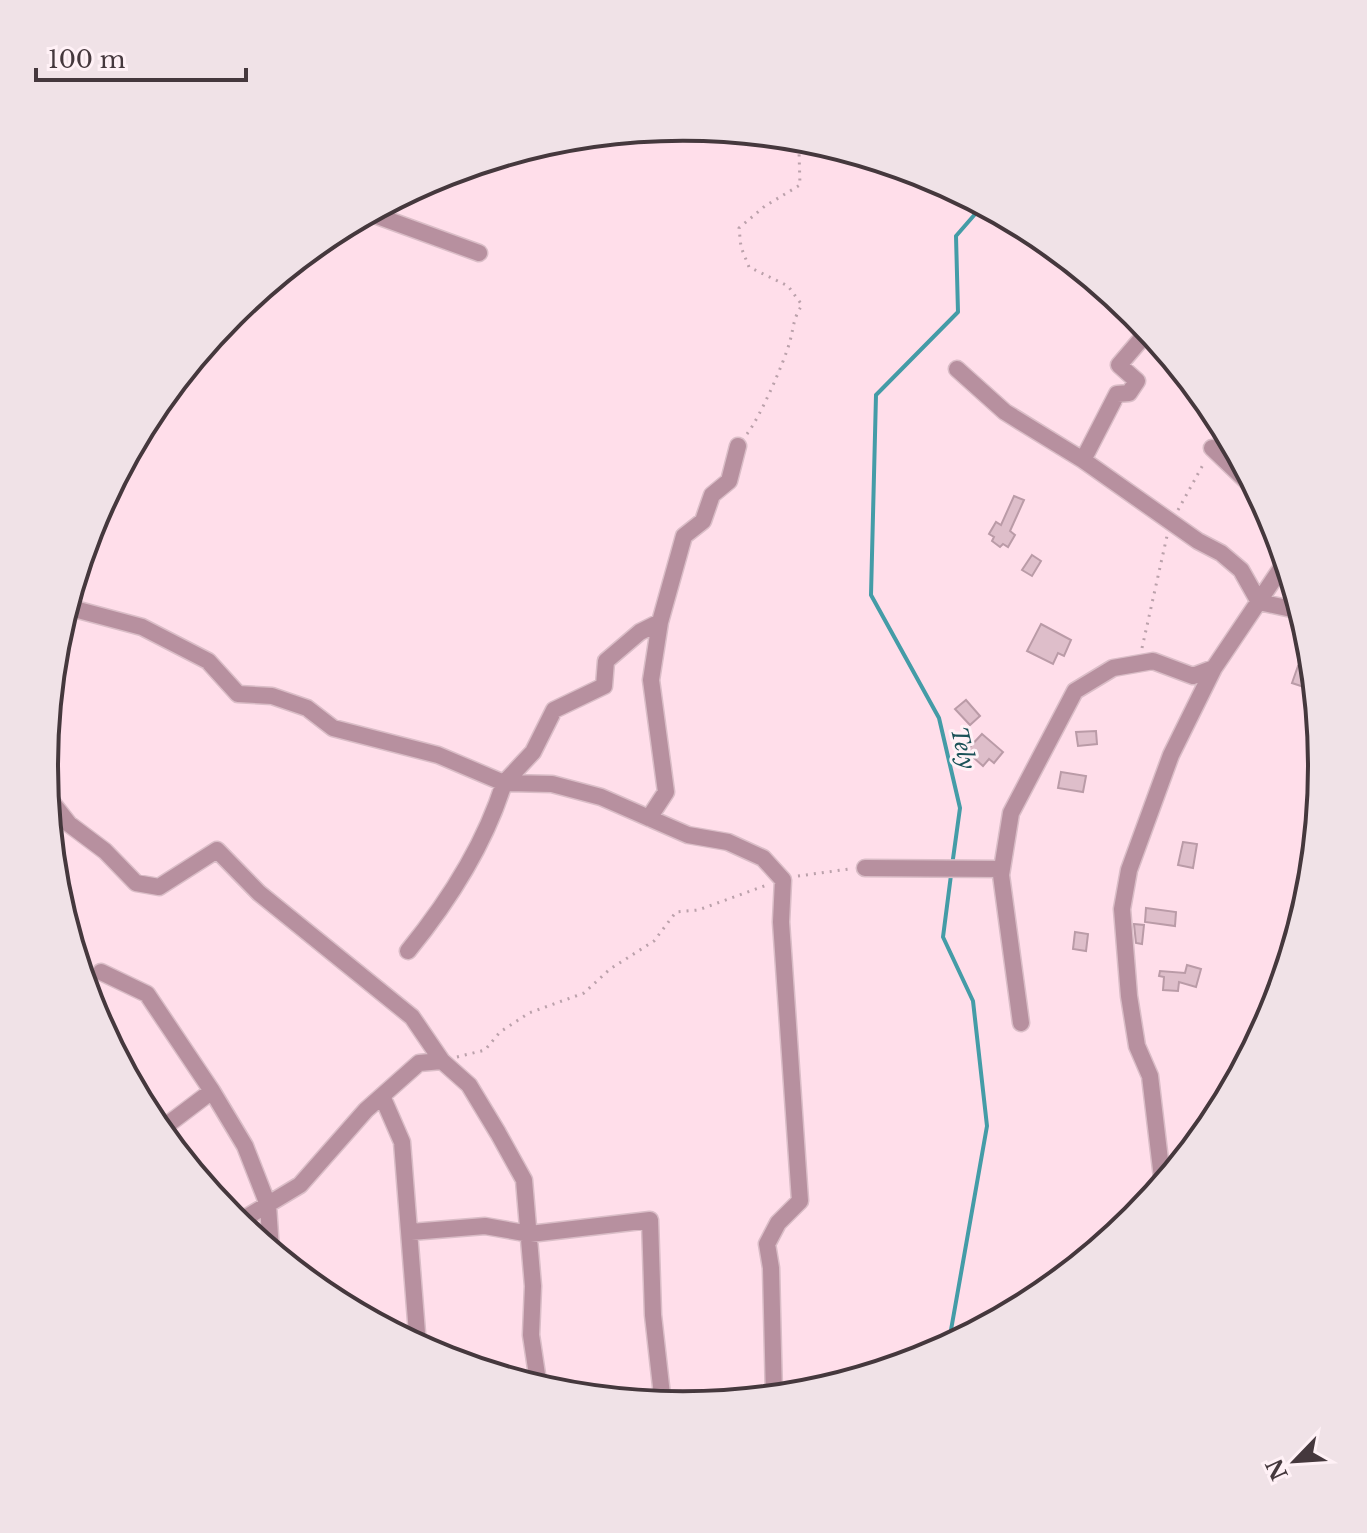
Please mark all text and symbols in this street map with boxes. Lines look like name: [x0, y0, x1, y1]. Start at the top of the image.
scale bar: [36, 32, 246, 82]
text: 100 m: [48, 45, 126, 74]
water label: Tely: [945, 724, 981, 773]
north arrow: [1255, 1421, 1335, 1501]
text: N: [1261, 1454, 1294, 1484]

